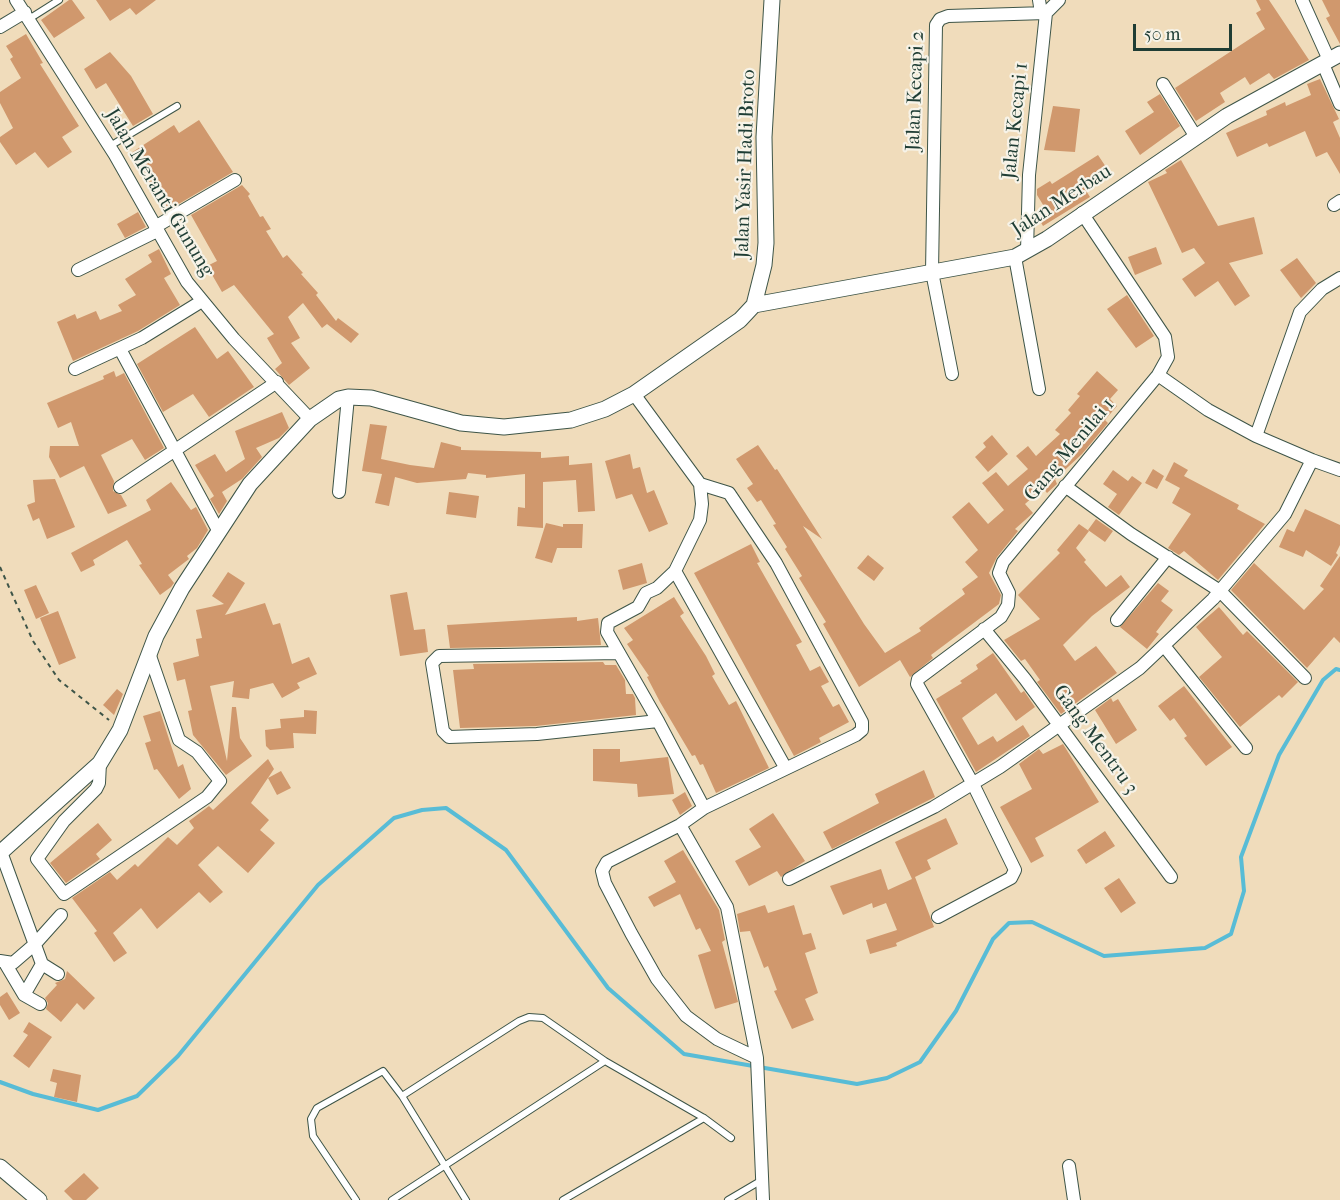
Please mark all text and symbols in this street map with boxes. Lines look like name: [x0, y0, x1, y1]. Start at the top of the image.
scale bar: [1136, 12, 1235, 50]
text: 50 m: [1144, 24, 1180, 45]
street label: Jalan Kecapi 2: [902, 30, 930, 152]
street label: Jalan Kecapi 1: [998, 61, 1034, 181]
street label: Jalan Yasir Hadi Broto: [731, 69, 761, 259]
street label: Jalan Meranti Gunung: [99, 105, 219, 281]
street label: Jalan Merbau: [1007, 160, 1117, 242]
street label: Gang Menilai 1: [1020, 393, 1120, 507]
street label: Gang Mentru 3: [1047, 681, 1143, 799]

